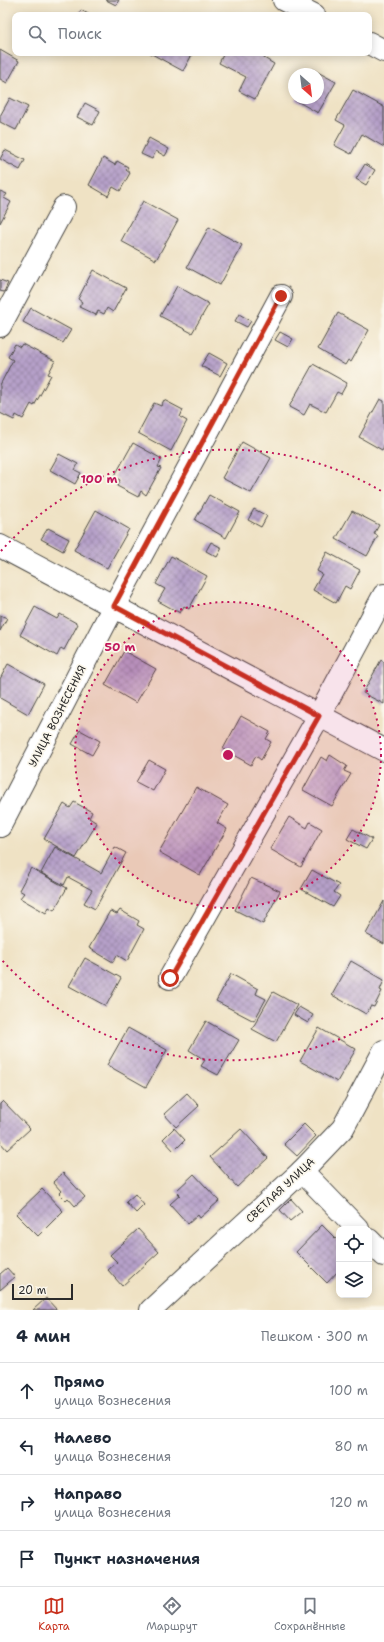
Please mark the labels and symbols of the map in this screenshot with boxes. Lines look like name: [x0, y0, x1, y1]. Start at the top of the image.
north arrow: [288, 68, 324, 104]
route end: [272, 287, 290, 305]
text: 100 m: [81, 471, 118, 487]
text: 50 m: [105, 639, 136, 655]
street label: УЛИЦА ВОЗНЕСЕНИЯ: [25, 663, 90, 770]
centre of rings: [221, 748, 235, 762]
route start: [161, 969, 179, 987]
street label: СВЕТЛАЯ УЛИЦА: [243, 1155, 318, 1226]
scale bar: [12, 1282, 73, 1301]

